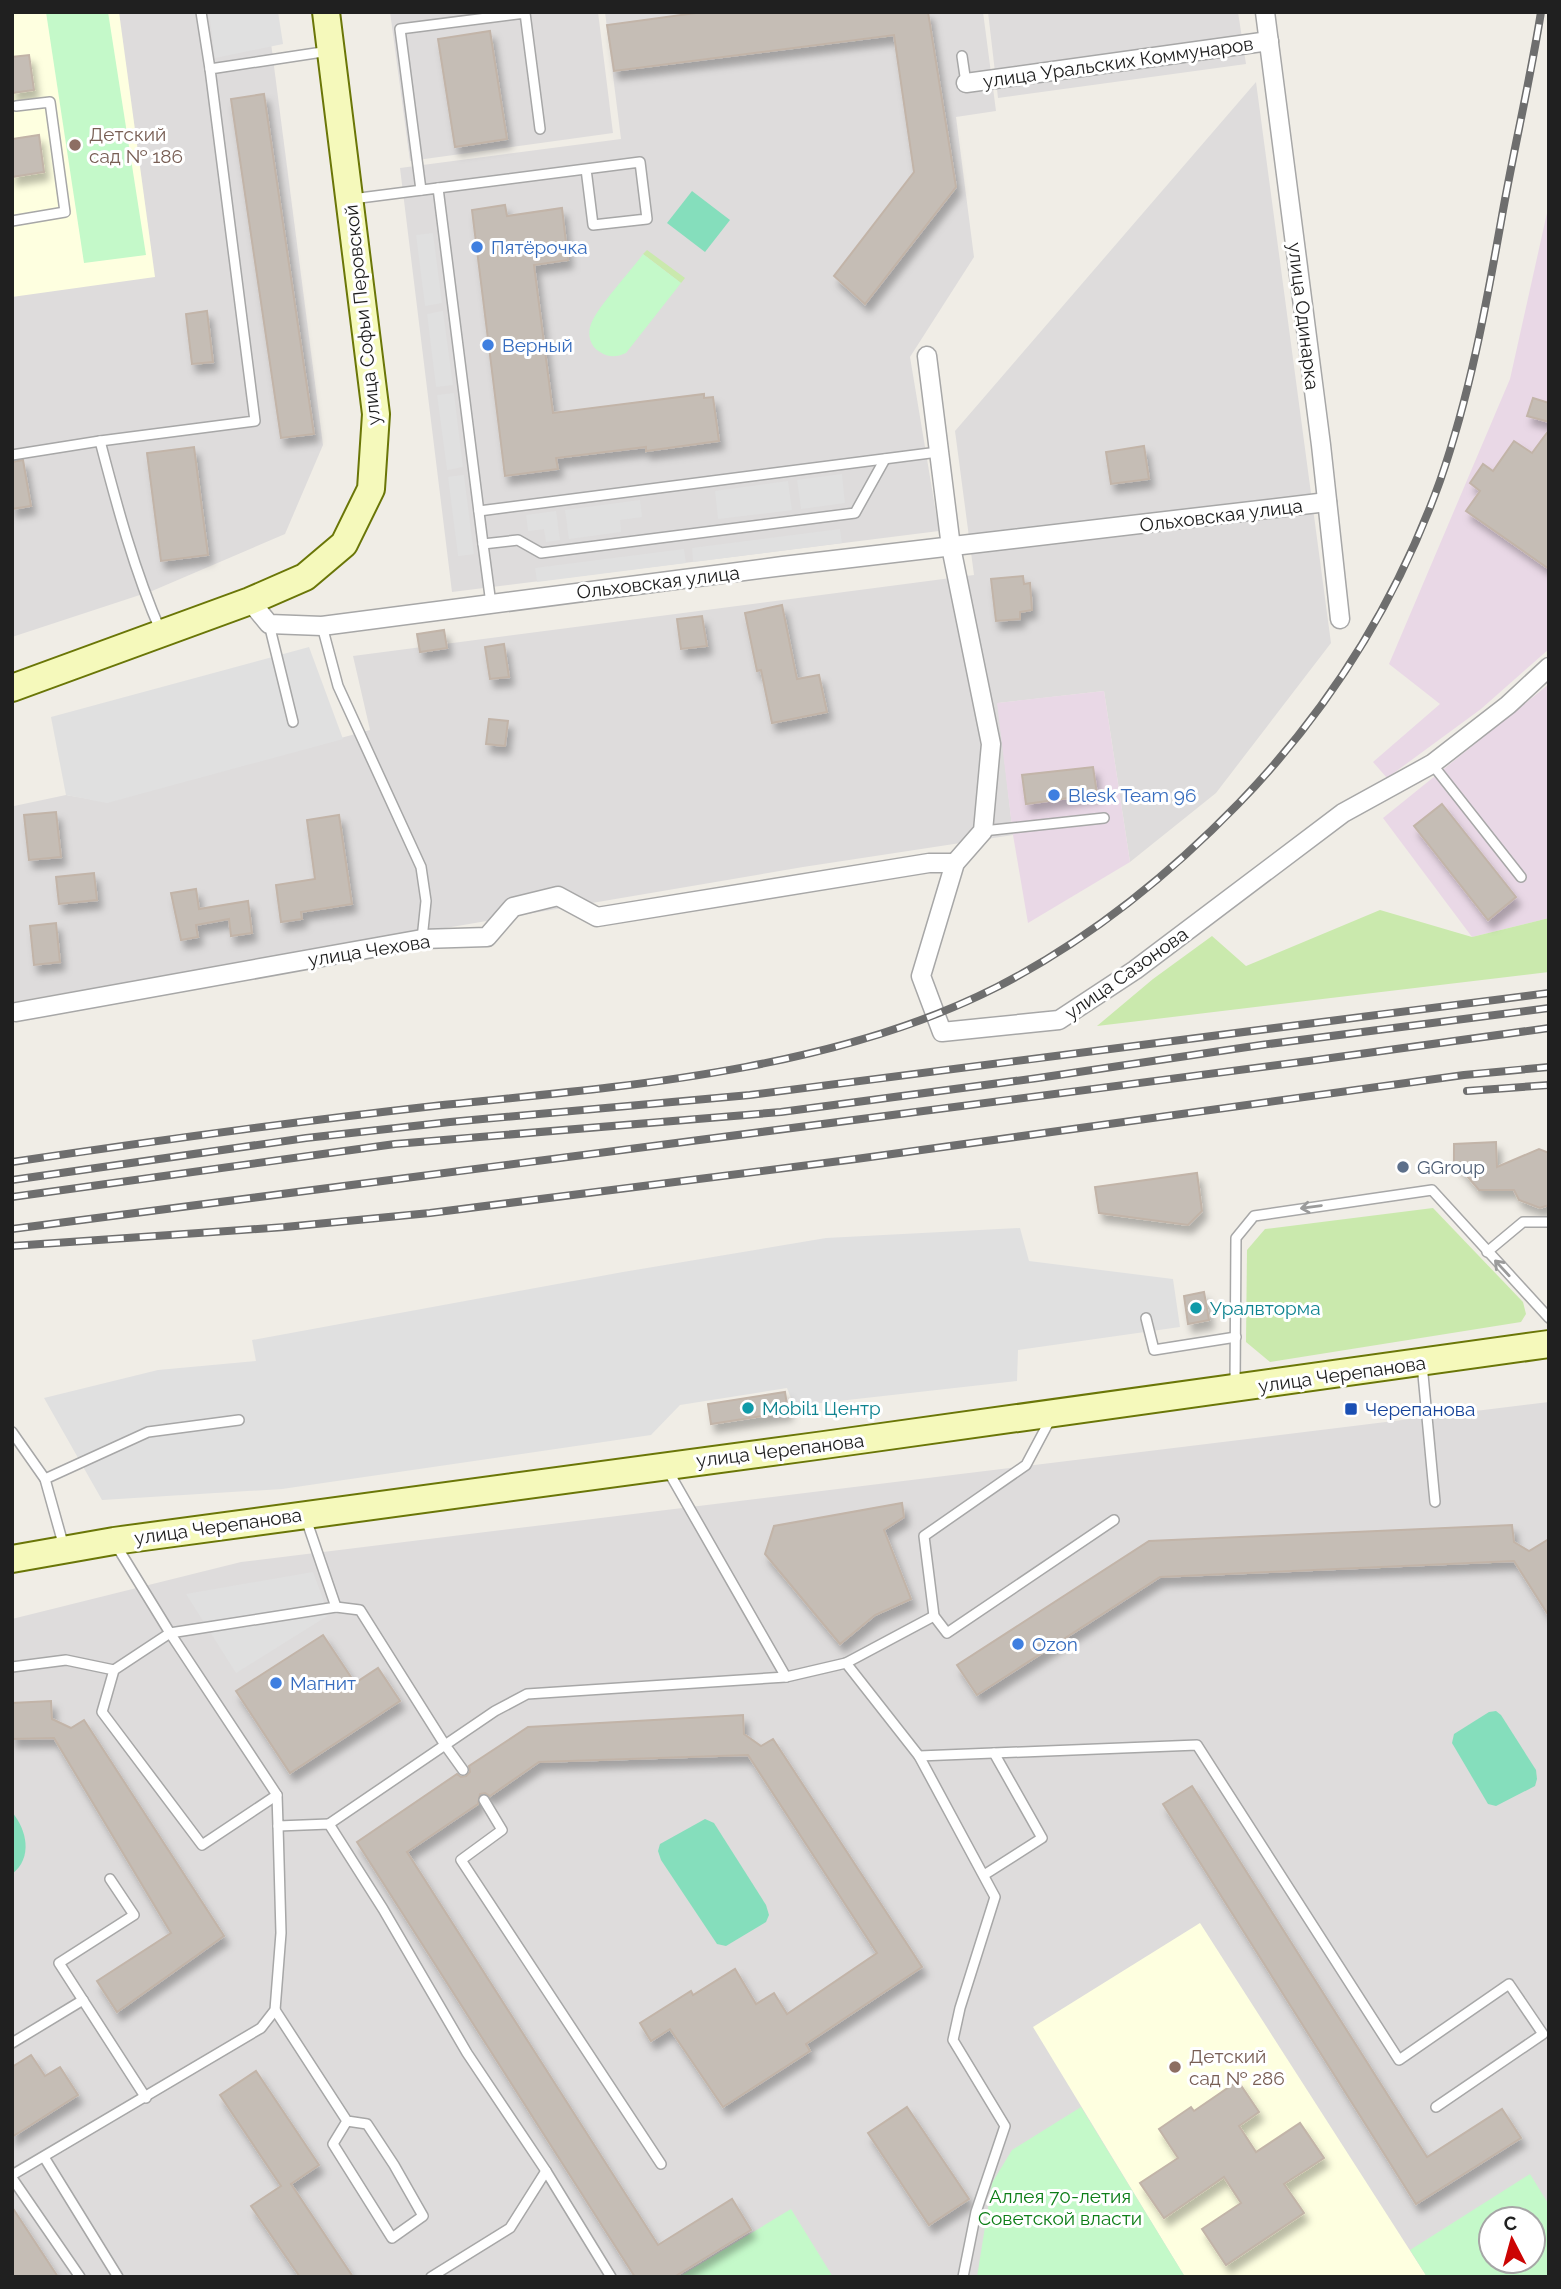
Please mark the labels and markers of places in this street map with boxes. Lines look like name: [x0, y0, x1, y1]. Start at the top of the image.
place label: Детский сад № 186: [89, 123, 183, 167]
marker: Детский сад № 186: [67, 137, 83, 153]
place label: Пятёрочка: [491, 236, 588, 258]
marker: Пятёрочка: [469, 239, 485, 255]
place label: Верный: [502, 334, 573, 356]
marker: Верный: [480, 337, 496, 353]
place label: Blesk Team 96: [1068, 784, 1196, 806]
marker: Blesk Team 96: [1046, 787, 1062, 803]
place label: GGroup: [1417, 1156, 1485, 1178]
marker: GGroup: [1395, 1159, 1411, 1175]
place label: Уралвторма: [1210, 1297, 1321, 1319]
marker: Уралвторма: [1188, 1300, 1204, 1316]
place label: Mobil1 Центр: [762, 1397, 881, 1419]
place label: Черепанова: [1365, 1398, 1475, 1420]
marker: Mobil1 Центр: [740, 1400, 756, 1416]
marker: Черепанова: [1343, 1401, 1359, 1417]
place label: Ozon: [1032, 1633, 1078, 1655]
marker: Ozon: [1010, 1636, 1026, 1652]
place label: Магнит: [290, 1672, 356, 1694]
marker: Магнит: [268, 1675, 284, 1691]
place label: Детский сад № 286: [1189, 2045, 1285, 2089]
marker: Детский сад № 286: [1167, 2059, 1183, 2075]

